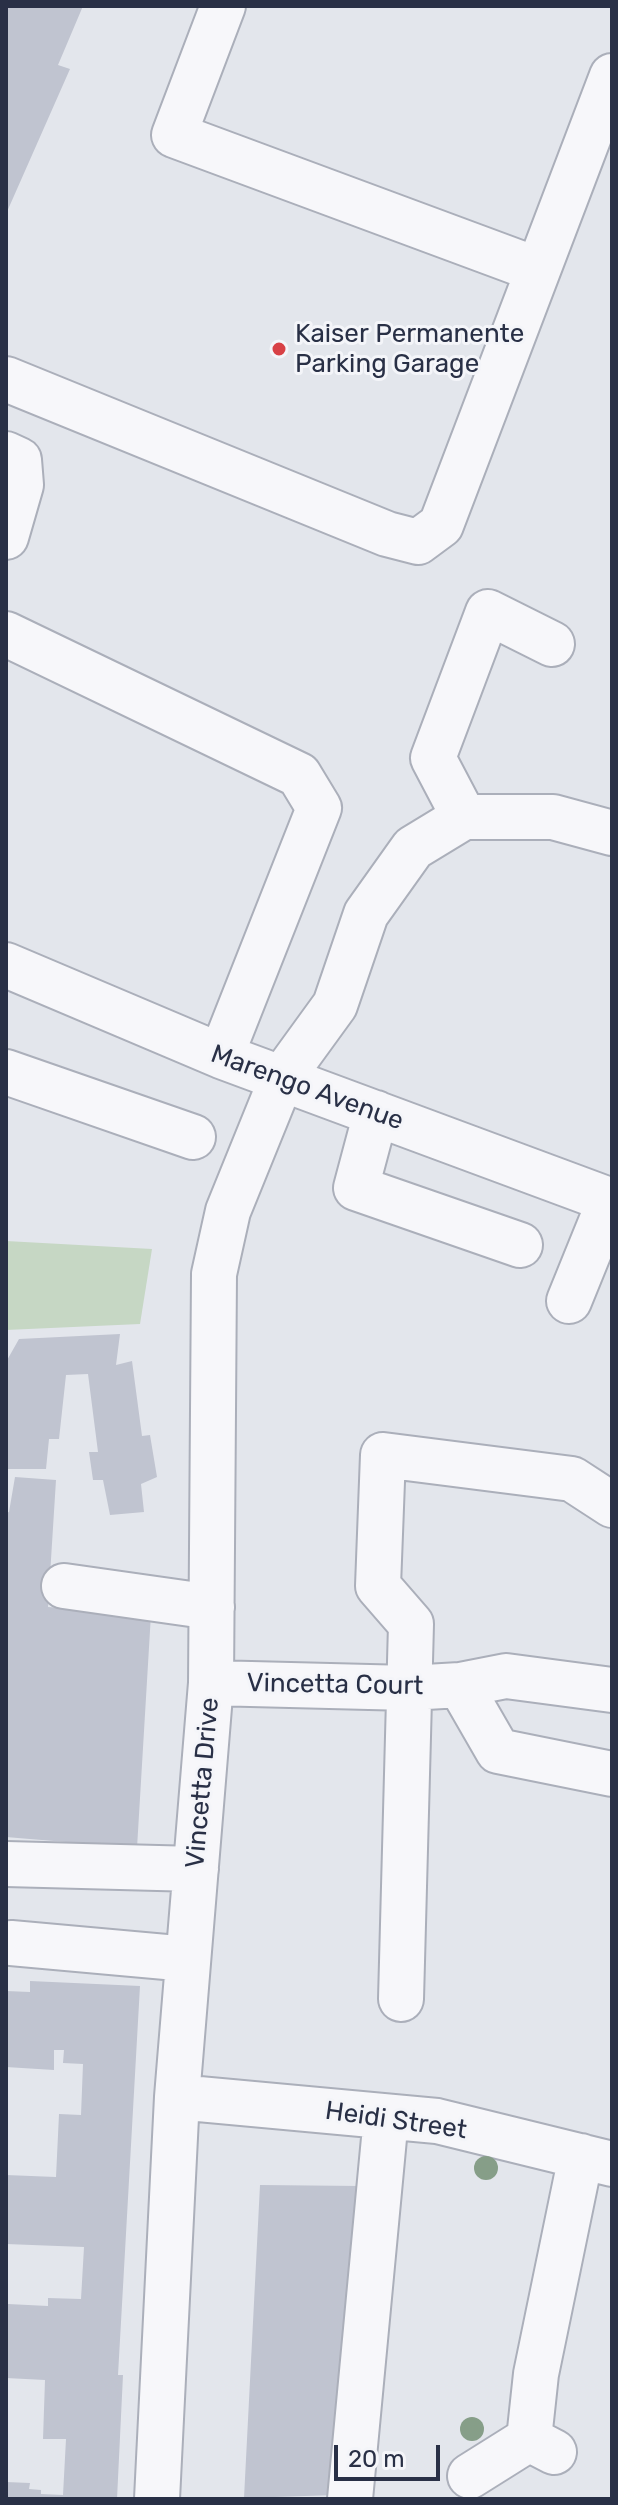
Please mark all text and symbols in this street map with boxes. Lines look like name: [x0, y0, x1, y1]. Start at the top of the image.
place label: Kaiser Permanente Parking Garage: [295, 318, 524, 380]
marker: Kaiser Permanente Parking Garage: [270, 340, 288, 358]
street label: Marengo Avenue: [206, 1039, 408, 1137]
street label: Vincetta Court: [246, 1668, 424, 1702]
street label: Vincetta Drive: [180, 1696, 226, 1870]
street label: Heidi Street: [323, 2096, 469, 2146]
scale bar: [338, 2429, 444, 2479]
text: 20 m: [348, 2445, 405, 2473]

